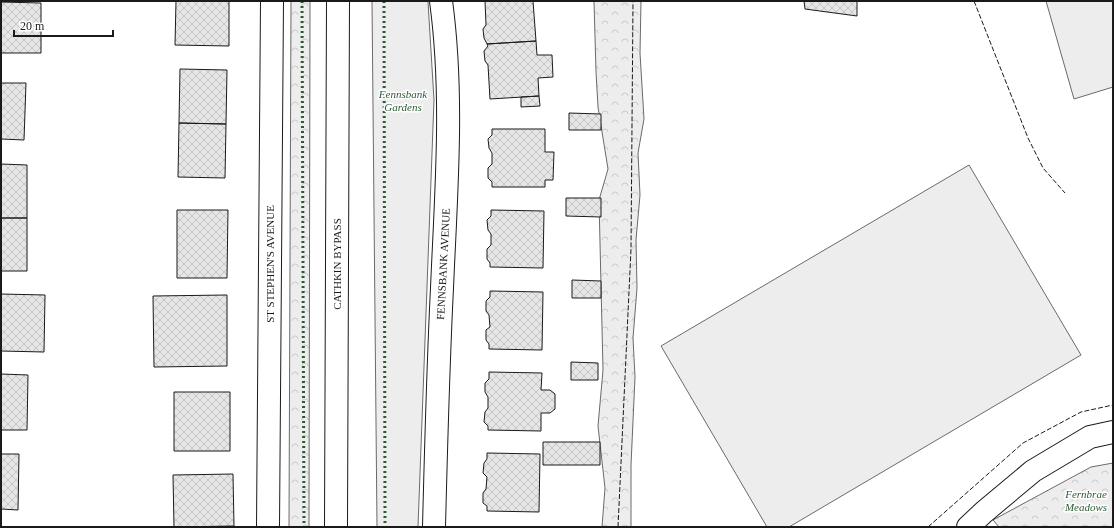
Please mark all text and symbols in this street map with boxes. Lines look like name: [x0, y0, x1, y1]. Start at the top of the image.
scale bar: [14, 12, 113, 38]
text: 20 m: [20, 19, 45, 33]
park label: Fennsbank Gardens: [378, 88, 428, 113]
street label: ST STEPHEN'S AVENUE: [264, 205, 276, 323]
street label: FENNSBANK AVENUE: [434, 208, 452, 320]
street label: CATHKIN BYPASS: [331, 218, 343, 310]
park label: Fernbrae Meadows: [1064, 488, 1107, 513]

